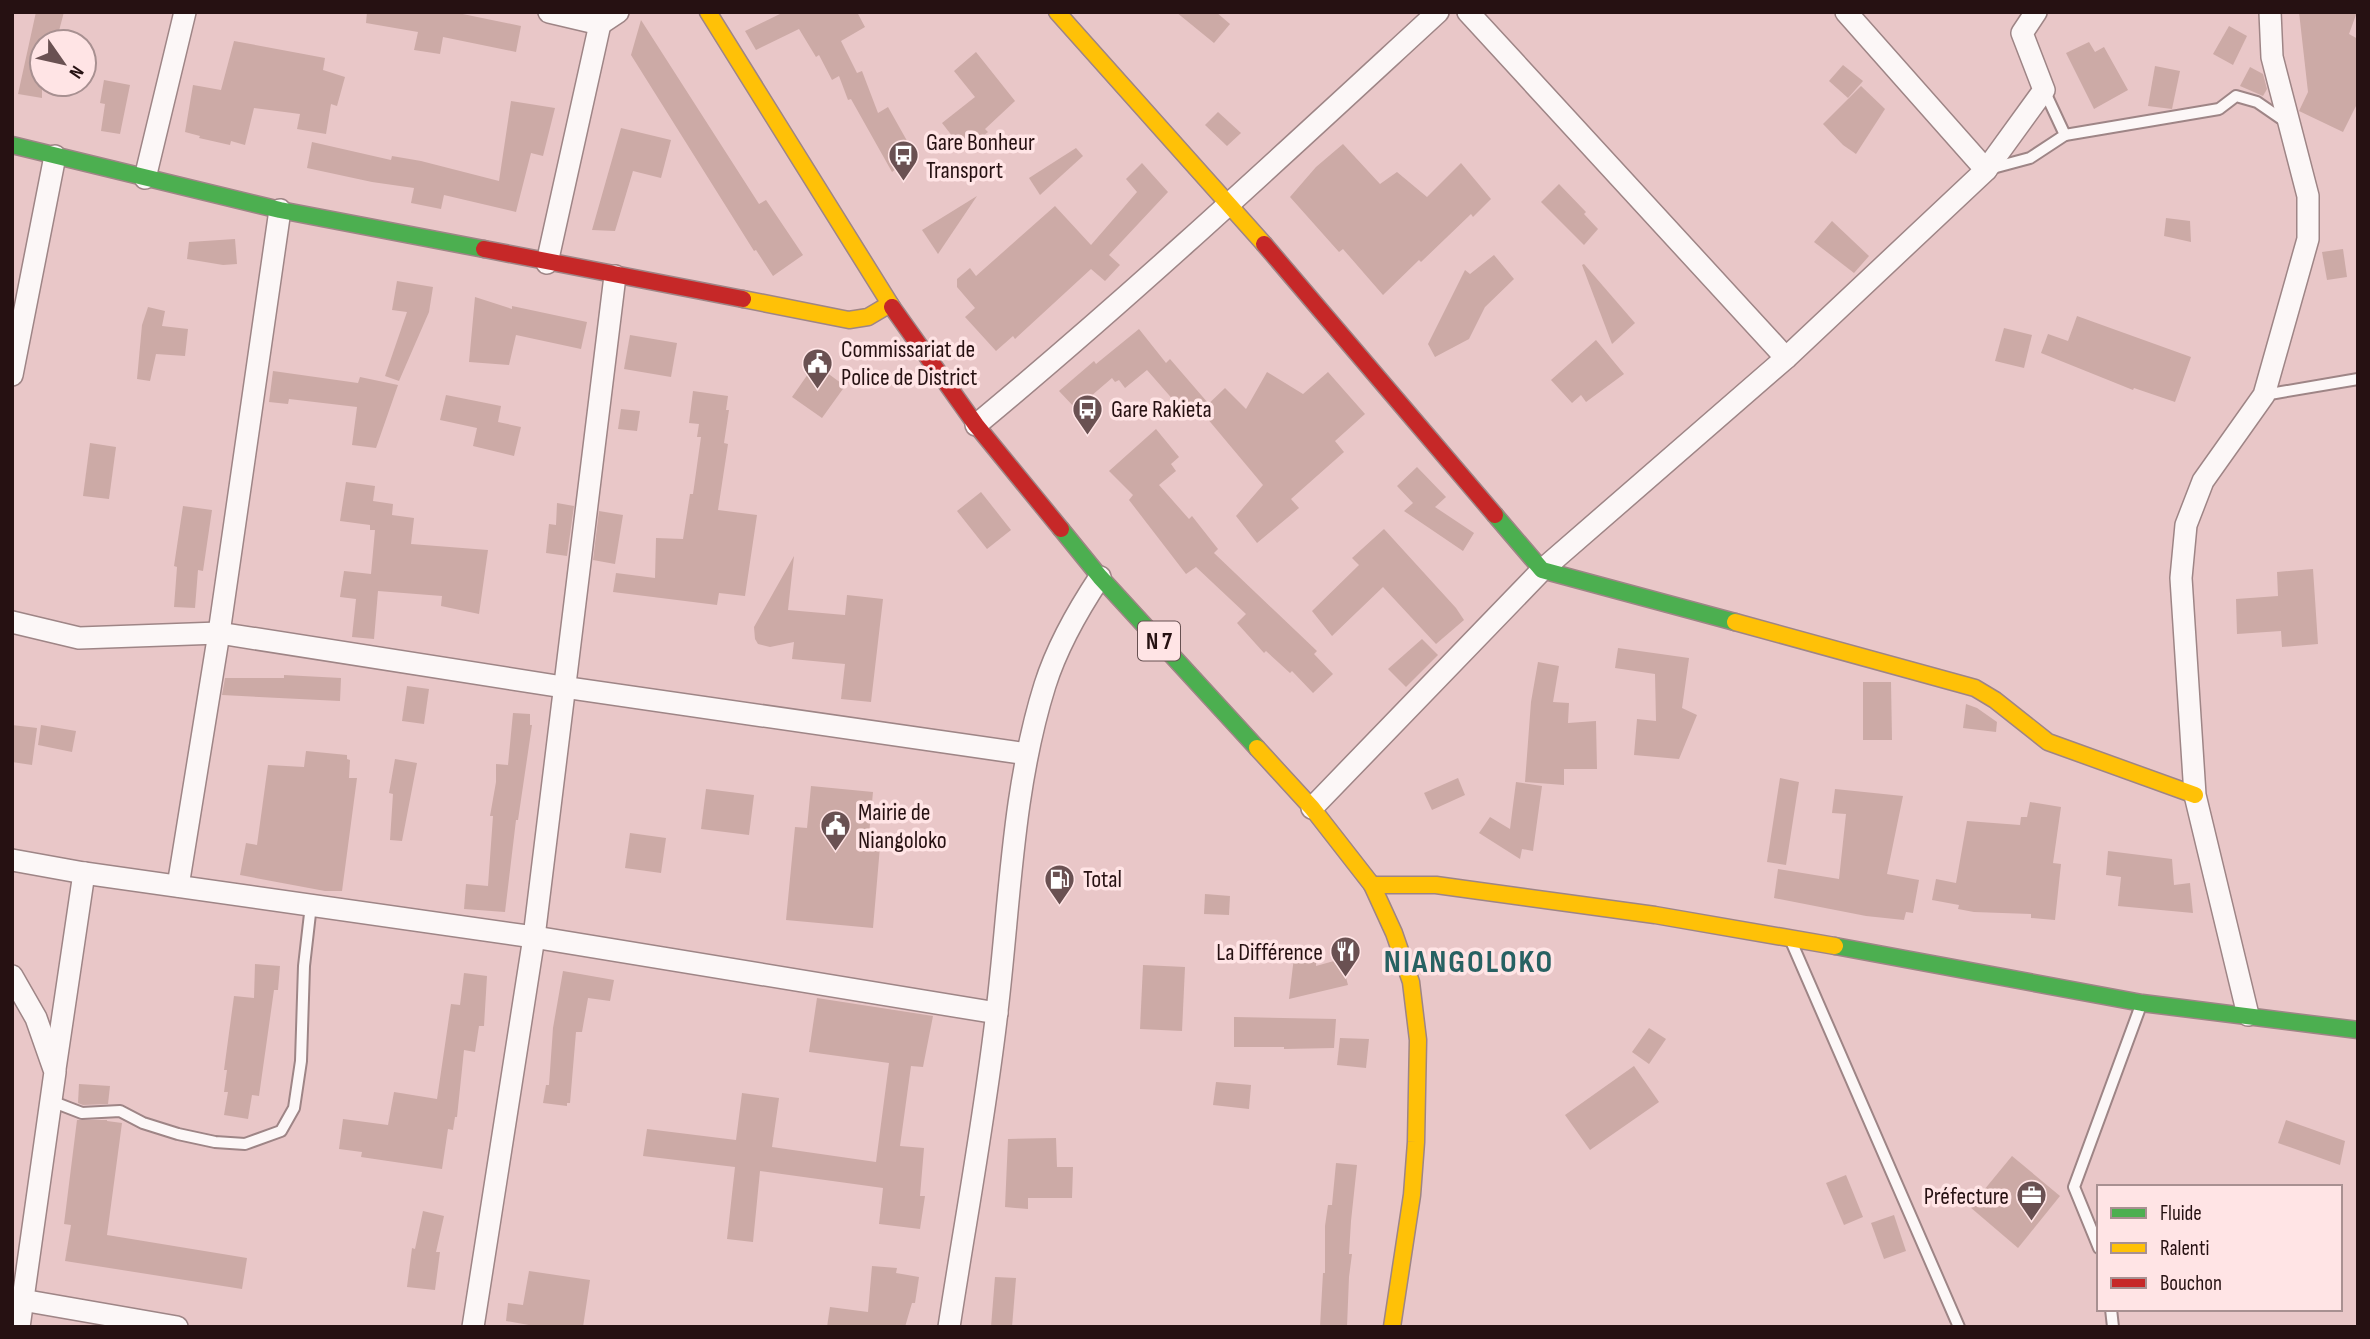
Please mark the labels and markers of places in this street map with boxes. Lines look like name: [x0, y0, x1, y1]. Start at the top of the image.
place label: Gare Bonheur Transport: [926, 128, 1035, 185]
bus stop icon: Gare Bonheur Transport: [886, 139, 920, 183]
place label: Commissariat de Police de District: [841, 335, 977, 392]
public building icon: Commissariat de Police de District: [801, 346, 835, 390]
bus stop icon: Gare Rakieta: [1071, 392, 1105, 436]
place label: Gare Rakieta: [1111, 395, 1212, 424]
place label: Mairie de Niangoloko: [858, 798, 947, 855]
public building icon: Mairie de Niangoloko: [818, 809, 852, 853]
fuel station icon: Total: [1043, 862, 1077, 906]
place label: Total: [1083, 865, 1122, 894]
restaurant icon: La Différence: [1329, 935, 1363, 979]
place label: La Différence: [1216, 938, 1323, 967]
office icon: Préfecture: [2015, 1179, 2049, 1223]
place label: Préfecture: [1924, 1182, 2009, 1211]

